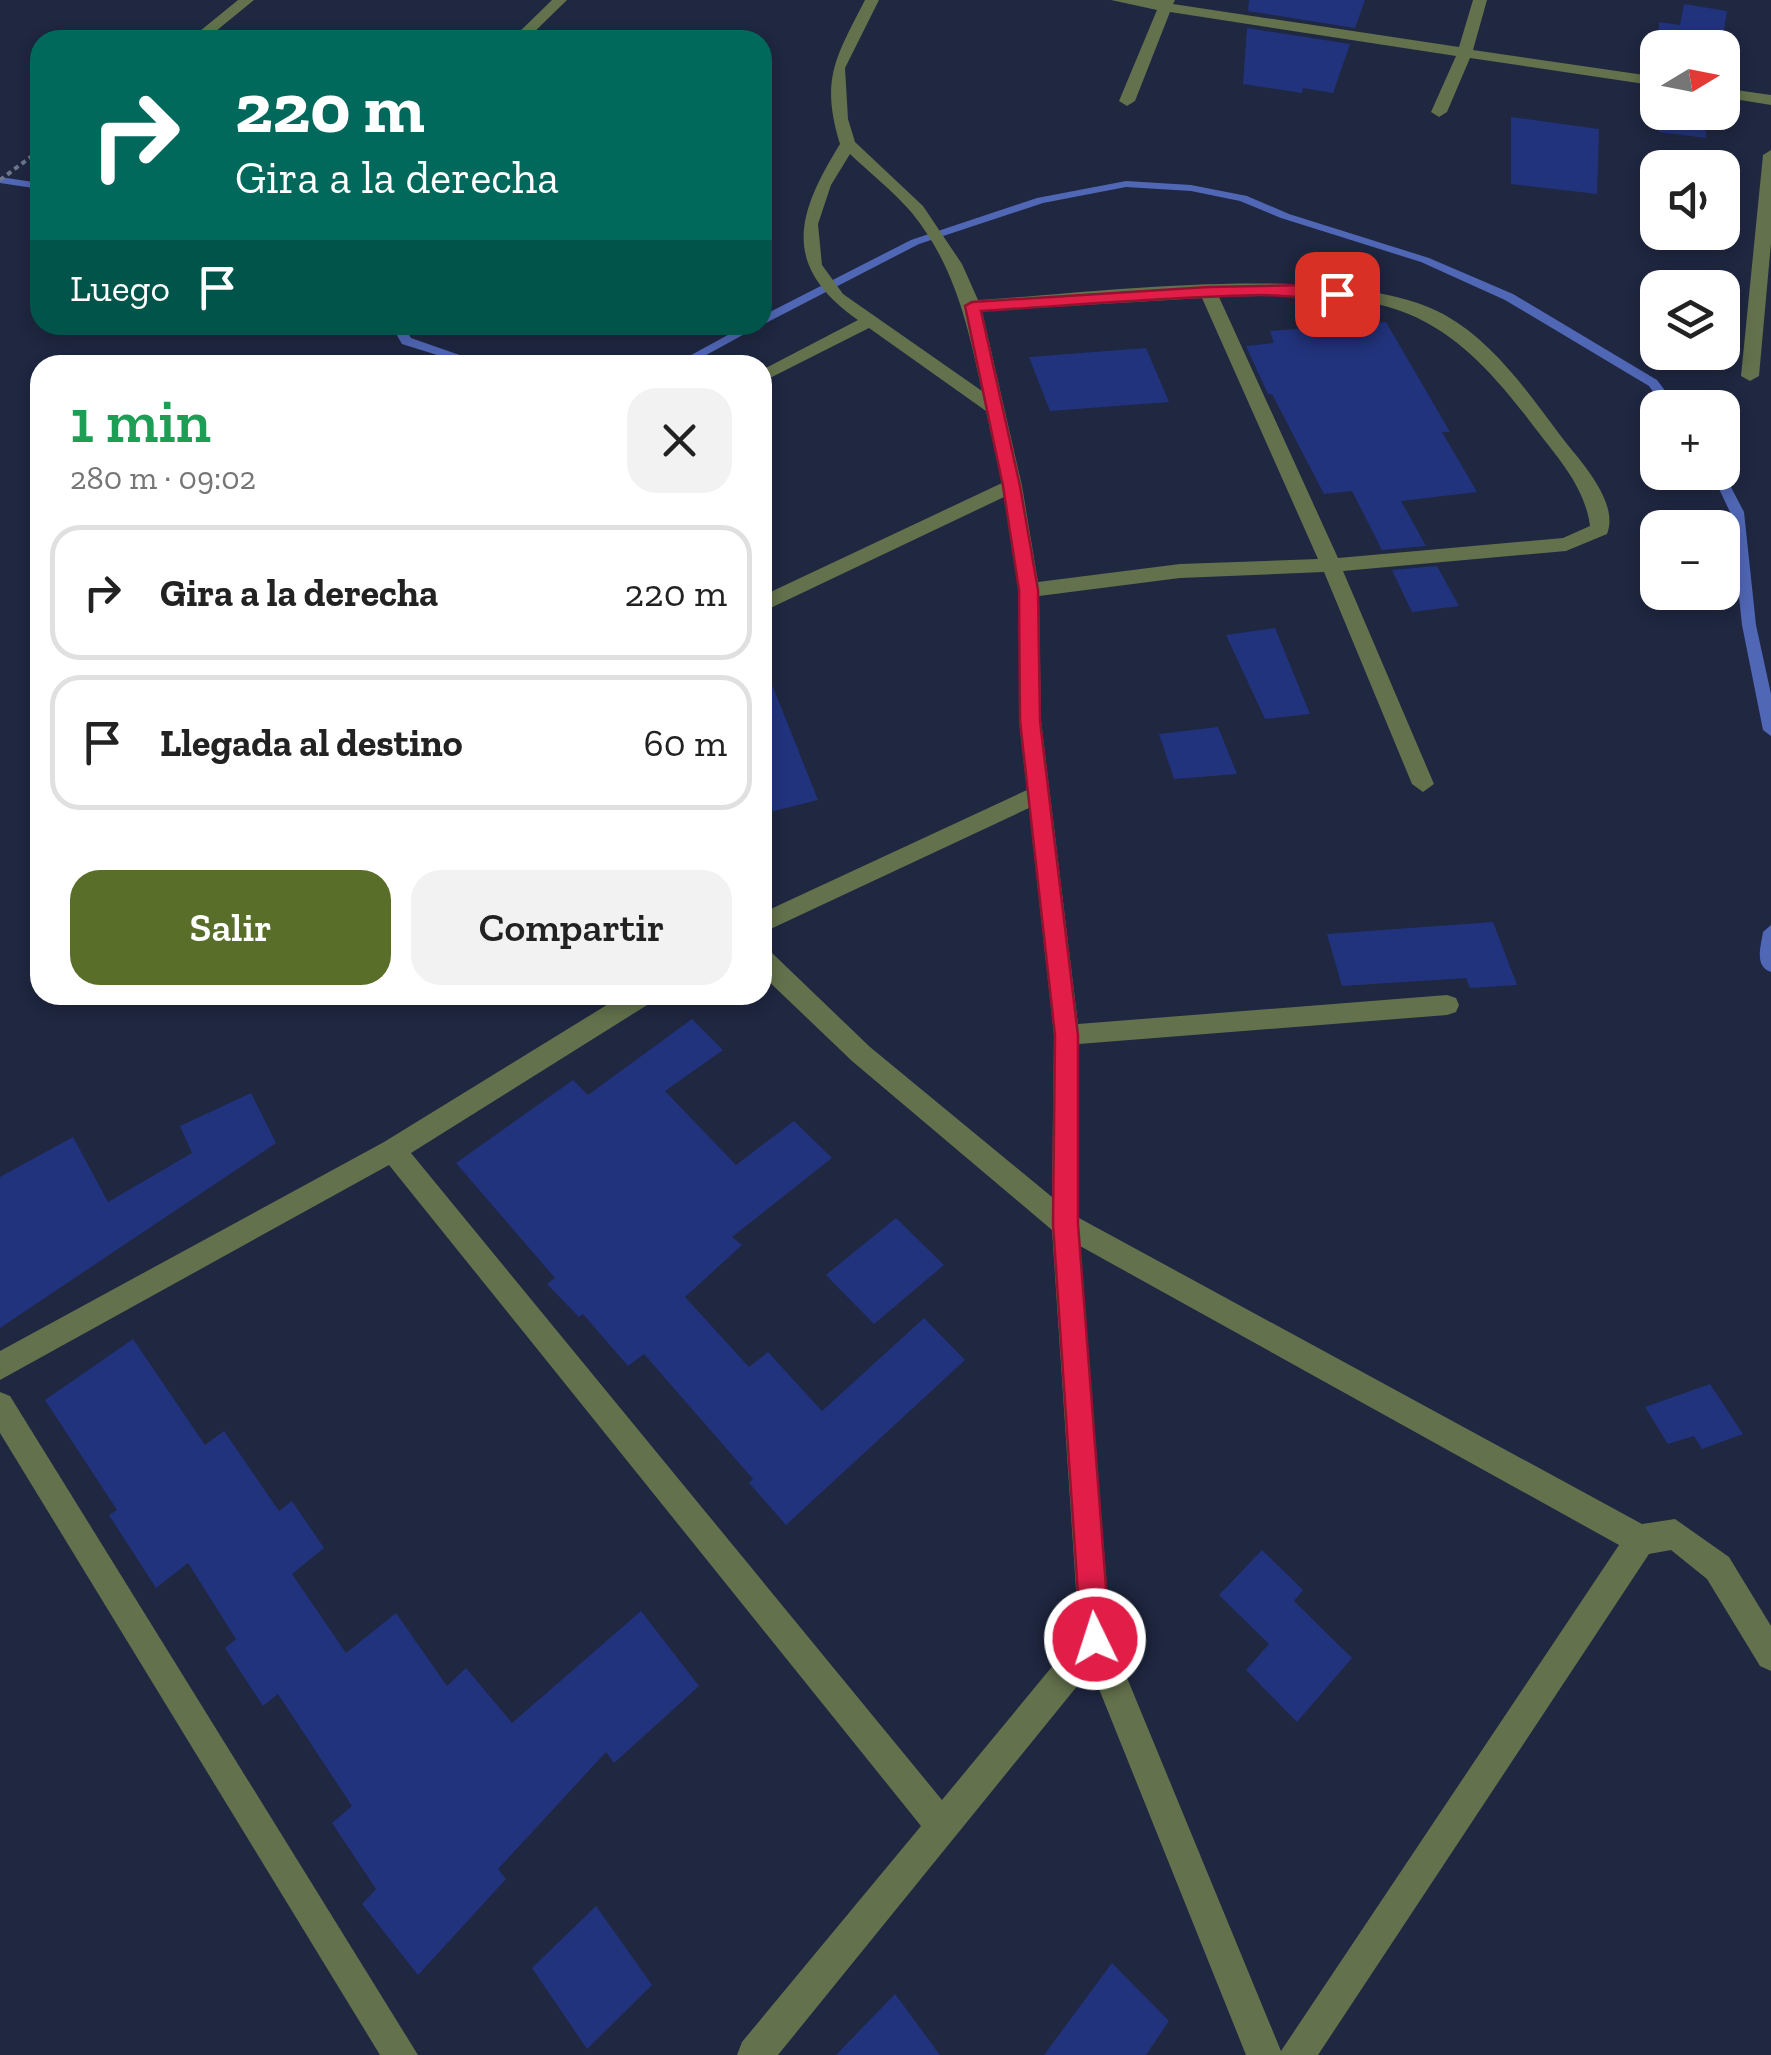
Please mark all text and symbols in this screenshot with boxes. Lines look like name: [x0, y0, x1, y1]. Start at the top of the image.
north arrow: [1640, 30, 1740, 130]
map controls: [1640, 30, 1740, 610]
text: 220 m: [235, 66, 425, 150]
icon: right: [70, 70, 200, 200]
button: sound: [1640, 150, 1740, 250]
text: Gira a la derecha: [235, 151, 559, 205]
pin: [1295, 252, 1380, 337]
icon: arrive: [190, 260, 245, 315]
text: Luego: [70, 265, 170, 311]
icon: arrive: [1310, 267, 1365, 322]
button: layers: [1640, 270, 1740, 370]
text: 1 min: [70, 385, 211, 457]
button: close: [627, 388, 732, 493]
button: +: [1640, 390, 1740, 490]
text: 280 m · 09:02: [70, 459, 256, 497]
button: −: [1640, 510, 1740, 610]
icon: right: [75, 565, 130, 620]
text: Gira a la derecha: [160, 570, 438, 616]
text: 220 m: [625, 570, 727, 616]
icon: arrive: [75, 715, 130, 770]
text: Llegada al destino: [160, 720, 463, 766]
text: 60 m: [644, 720, 727, 766]
button: Salir: [70, 870, 391, 985]
button: Compartir: [411, 870, 732, 985]
position arrow: [1043, 1587, 1147, 1691]

